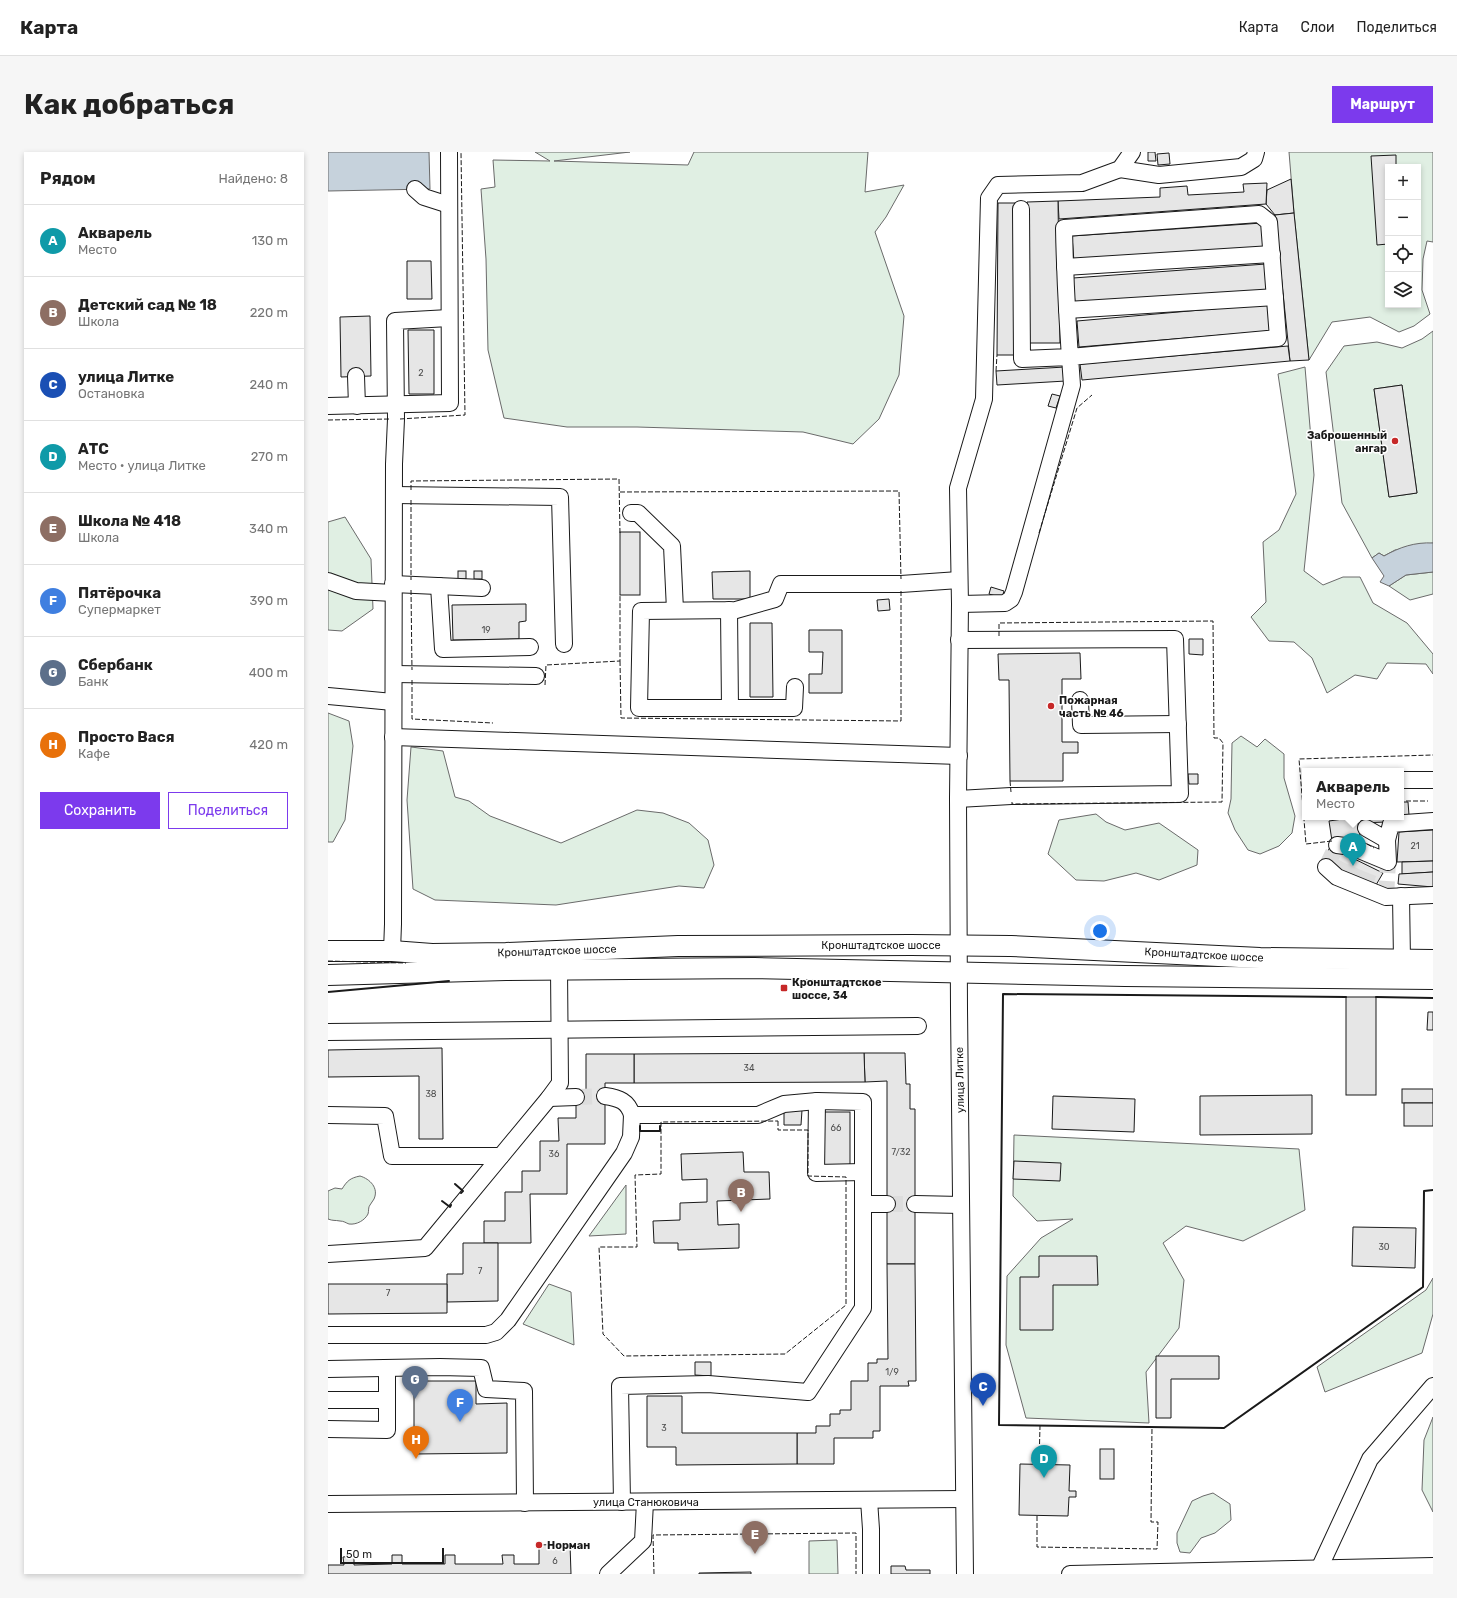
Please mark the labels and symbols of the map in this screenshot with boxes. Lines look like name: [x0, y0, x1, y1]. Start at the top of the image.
house number: 2: [418, 368, 424, 378]
place label: Заброшенный ангар: [1307, 429, 1387, 455]
marker: Заброшенный ангар: [1390, 436, 1400, 446]
house number: 19: [481, 625, 491, 635]
place label: Пожарная часть № 46: [1059, 694, 1124, 720]
marker: Пожарная часть № 46: [1046, 701, 1056, 711]
pin: A: [1340, 833, 1366, 866]
house number: 21: [1410, 841, 1420, 851]
your location: [1090, 921, 1110, 941]
street label: Кронштадтское шоссе: [821, 939, 941, 952]
street label: Кронштадтское шоссе: [497, 942, 617, 960]
street label: Кронштадтское шоссе: [1144, 945, 1264, 965]
place label: Кронштадтское шоссе, 34: [792, 976, 882, 1002]
marker: Кронштадтское шоссе, 34: [779, 983, 789, 993]
street label: улица Литке: [953, 1047, 967, 1113]
house number: 34: [744, 1063, 755, 1073]
house number: 38: [425, 1089, 437, 1099]
house number: 66: [831, 1123, 842, 1133]
house number: 7/32: [891, 1147, 911, 1157]
house number: 36: [549, 1149, 560, 1159]
pin: B: [728, 1179, 754, 1212]
house number: 30: [1378, 1242, 1390, 1252]
house number: 7: [478, 1266, 483, 1276]
house number: 7: [386, 1288, 391, 1298]
pin: G: [402, 1366, 428, 1399]
house number: 1/9: [885, 1367, 899, 1377]
pin: C: [970, 1373, 996, 1406]
pin: F: [447, 1389, 473, 1422]
house number: 3: [661, 1423, 667, 1433]
pin: H: [403, 1426, 429, 1459]
pin: D: [1031, 1445, 1057, 1478]
street label: улица Станюковича: [593, 1496, 699, 1509]
pin: E: [742, 1521, 768, 1554]
place label: Норман: [547, 1539, 590, 1552]
marker: Норман: [534, 1540, 544, 1550]
scale bar: [340, 1546, 444, 1565]
house number: 6: [552, 1556, 558, 1566]

